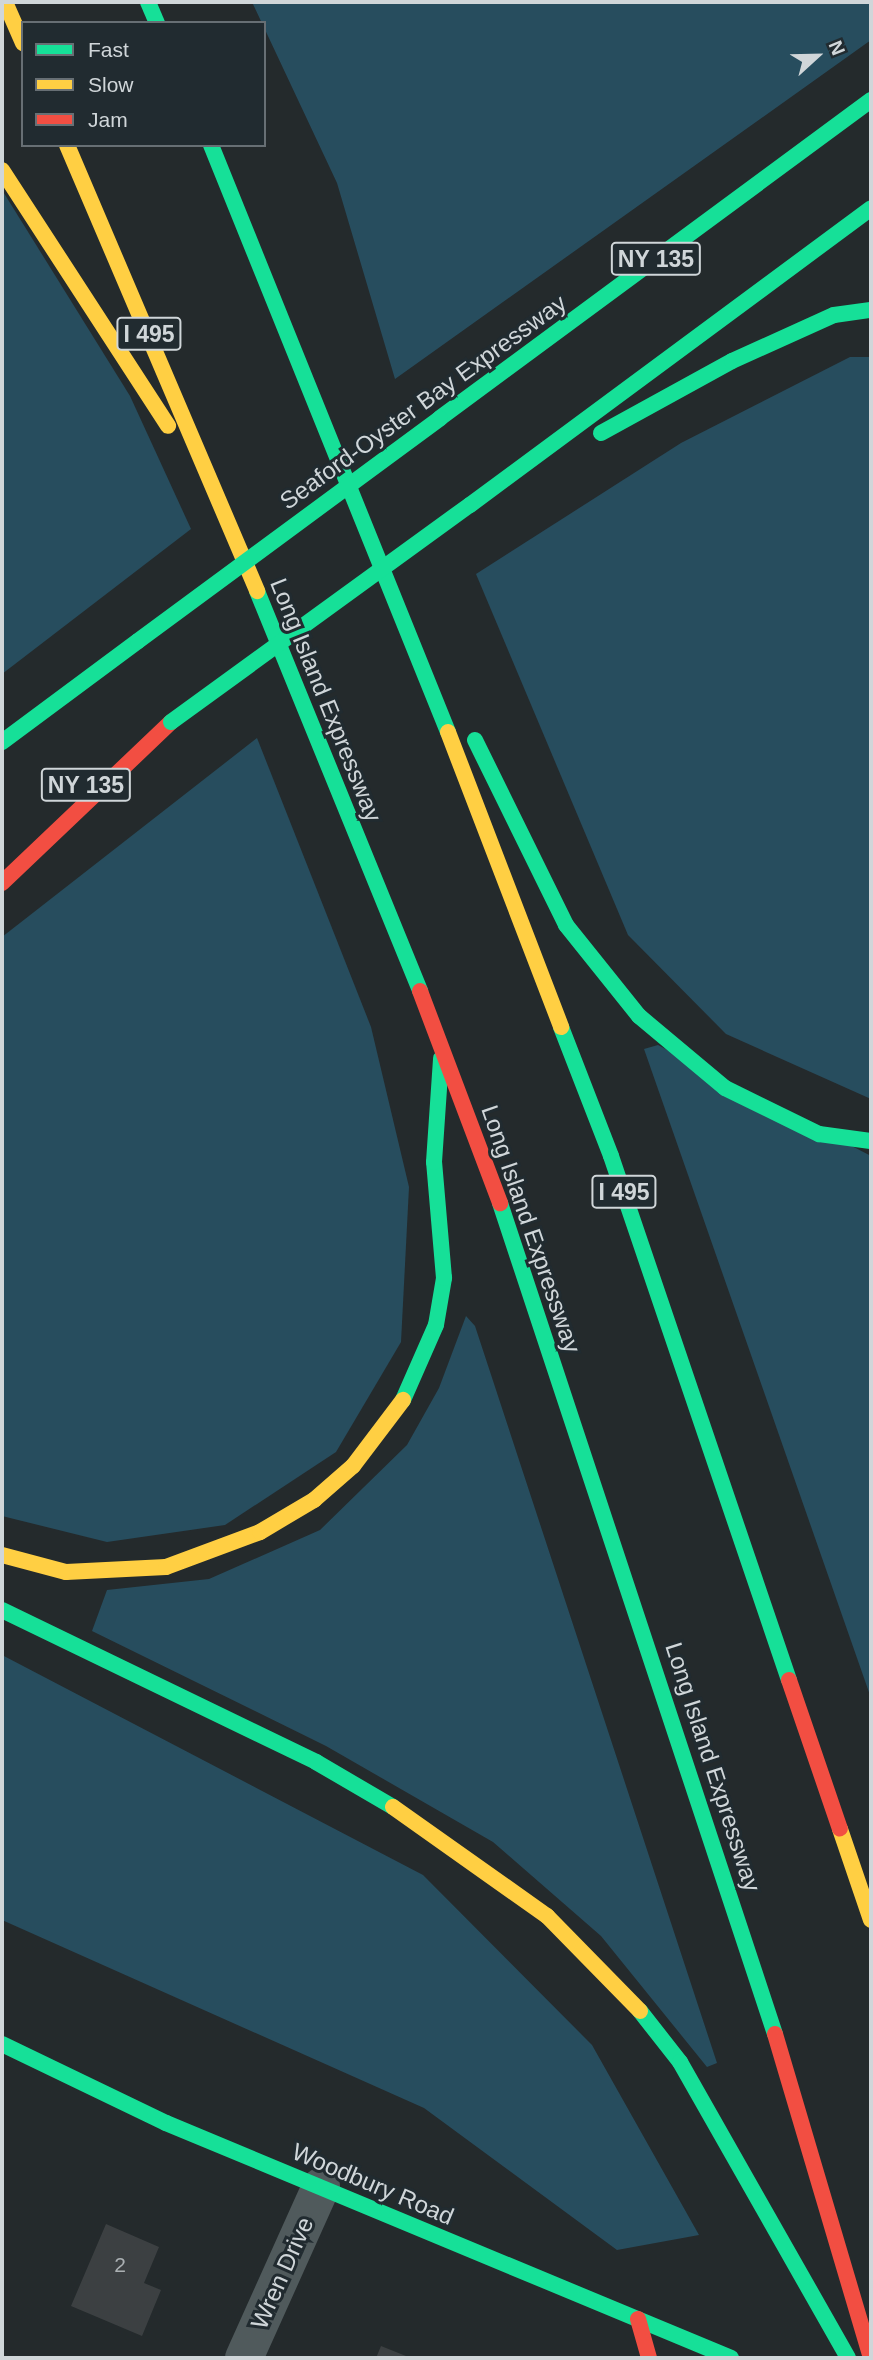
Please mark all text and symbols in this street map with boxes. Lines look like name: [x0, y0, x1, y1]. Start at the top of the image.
legend: [21, 21, 266, 147]
north arrow: [782, 21, 852, 91]
text: Fast: [88, 38, 129, 61]
text: N: [825, 38, 849, 58]
text: Slow: [88, 73, 134, 96]
text: Jam: [88, 108, 128, 131]
road number: NY 135: [610, 240, 702, 278]
street label: Seaford-Oyster Bay Expressway: [274, 288, 572, 516]
road number: I 495: [116, 314, 182, 354]
street label: Long Island Expressway: [264, 574, 388, 826]
road number: NY 135: [41, 765, 132, 804]
street label: Long Island Expressway: [475, 1101, 587, 1357]
road number: I 495: [591, 1172, 657, 1212]
street label: Long Island Expressway: [659, 1639, 767, 1895]
street label: Woodbury Road: [288, 2137, 458, 2231]
street label: Wren Drive: [245, 2213, 319, 2333]
house number: 2: [114, 2252, 126, 2278]

